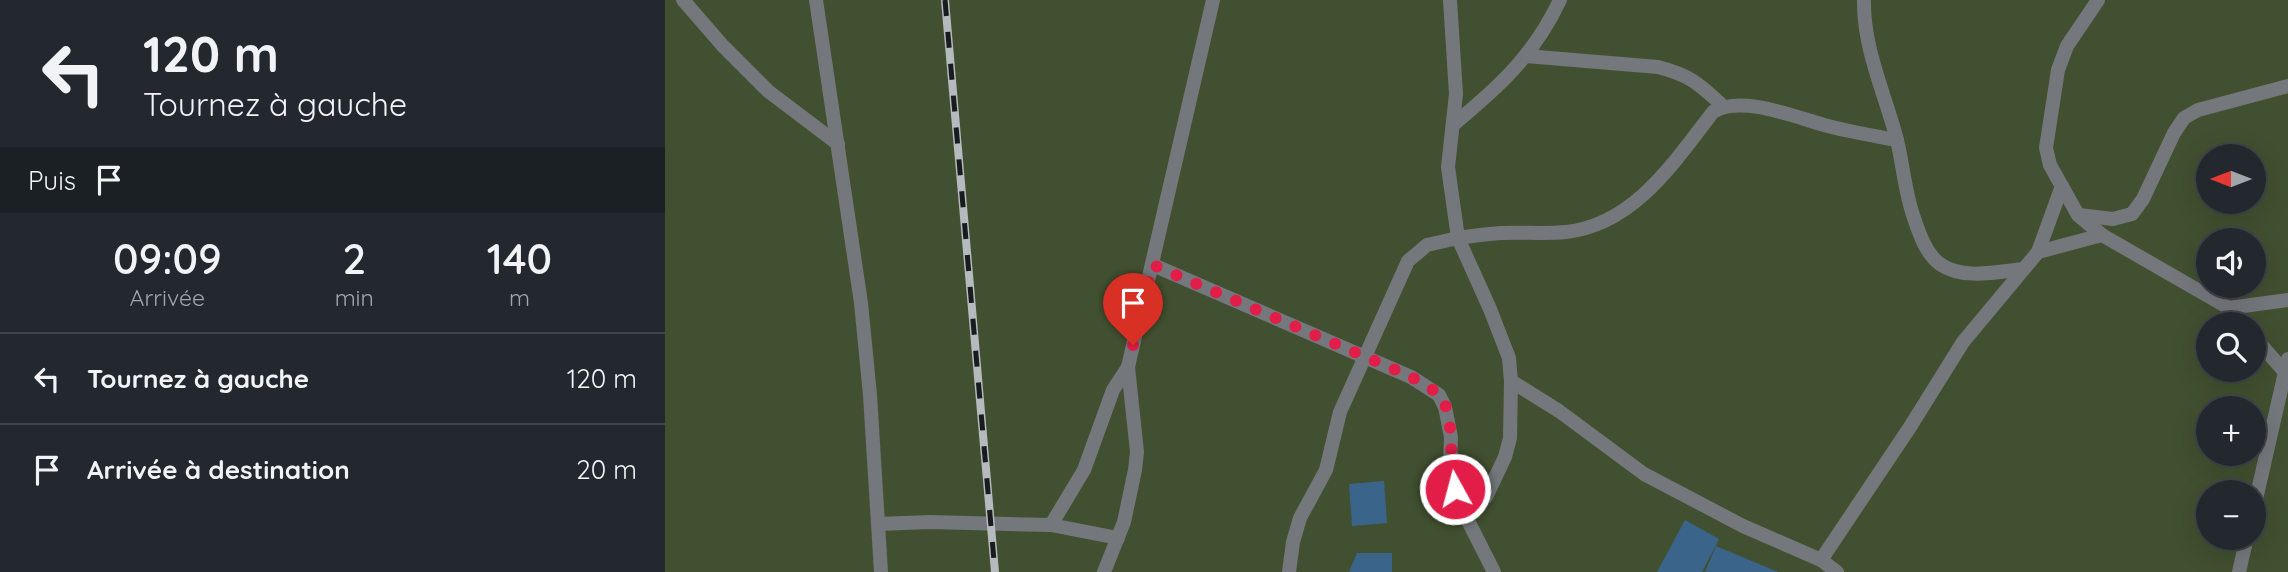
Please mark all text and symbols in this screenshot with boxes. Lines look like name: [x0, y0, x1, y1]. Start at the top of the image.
text: 120 m: [143, 23, 279, 84]
icon: left: [28, 28, 119, 119]
text: Tournez à gauche: [143, 84, 407, 124]
north arrow: [2196, 144, 2266, 214]
map controls: [2196, 144, 2266, 550]
icon: arrive: [90, 161, 128, 199]
text: Puis: [28, 164, 76, 197]
button: sound: [2196, 228, 2266, 298]
text: 09:09: [113, 232, 222, 285]
text: 2: [342, 232, 366, 285]
text: 140: [487, 232, 552, 285]
pin: [1103, 273, 1163, 345]
text: Arrivée: [130, 283, 205, 312]
text: min: [335, 283, 374, 312]
text: m: [509, 283, 530, 312]
icon: arrive: [1114, 284, 1152, 322]
button: search: [2196, 312, 2266, 382]
icon: left: [28, 360, 66, 398]
text: Tournez à gauche: [87, 362, 309, 395]
text: 120 m: [567, 362, 637, 395]
button: +: [2196, 396, 2266, 466]
icon: arrive: [28, 451, 66, 489]
position arrow: [1418, 452, 1492, 526]
text: Arrivée à destination: [87, 453, 350, 486]
text: 20 m: [576, 453, 637, 486]
button: −: [2196, 480, 2266, 550]

